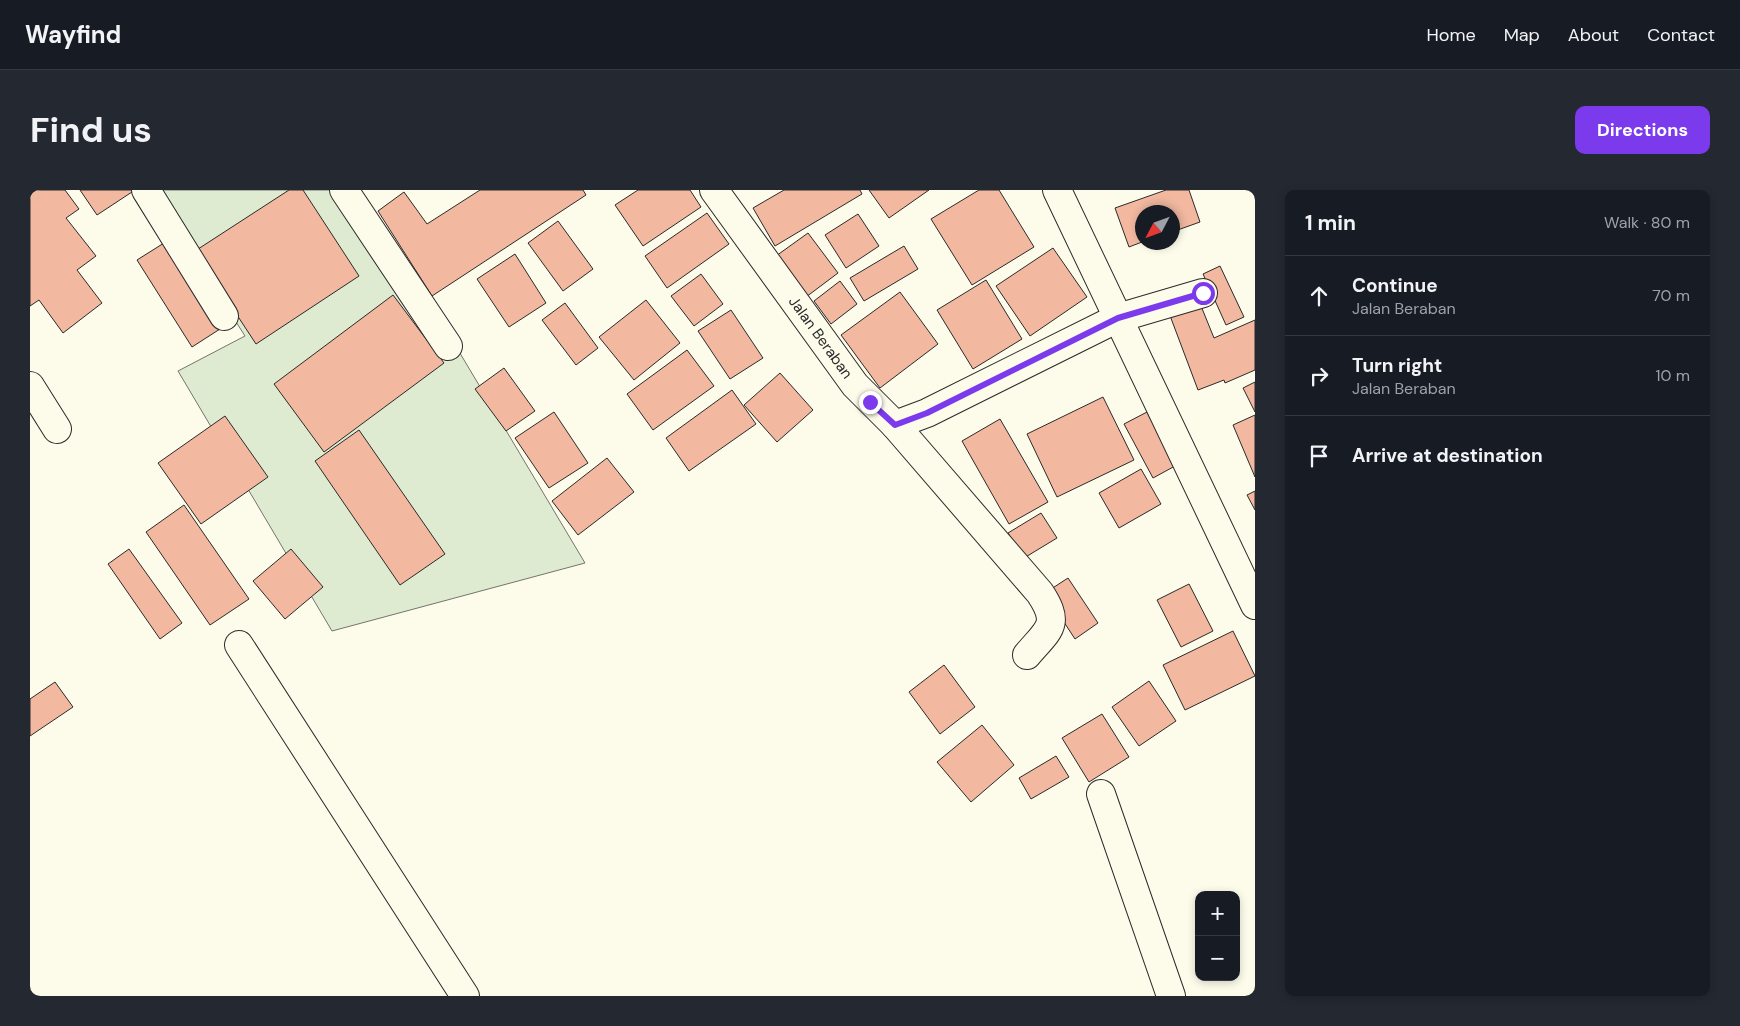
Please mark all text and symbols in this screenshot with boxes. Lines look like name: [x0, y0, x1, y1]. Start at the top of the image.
text: Wayfind: [25, 19, 121, 50]
text: Home: [1426, 23, 1476, 47]
text: Map: [1504, 23, 1540, 47]
text: About: [1568, 23, 1619, 47]
text: Contact: [1647, 23, 1715, 47]
button: Directions: [1575, 106, 1710, 154]
text: Find us: [30, 107, 152, 153]
north arrow: [1135, 205, 1180, 250]
text: 1 min: [1305, 209, 1356, 237]
text: Walk · 80 m: [1604, 212, 1690, 233]
text: Continue: [1352, 273, 1438, 298]
route start: [1192, 282, 1215, 305]
icon: ahead: [1305, 282, 1333, 310]
text: 70 m: [1652, 285, 1690, 306]
street label: Jalan Beraban: [784, 292, 857, 383]
text: Jalan Beraban: [1352, 298, 1456, 319]
text: Turn right: [1352, 353, 1442, 378]
icon: right: [1305, 362, 1333, 390]
text: 10 m: [1656, 365, 1690, 386]
text: Jalan Beraban: [1352, 378, 1456, 399]
route end: [859, 391, 882, 414]
icon: arrive: [1305, 442, 1333, 470]
text: Arrive at destination: [1352, 443, 1543, 468]
map controls: [1195, 891, 1240, 981]
button: +: [1195, 891, 1240, 936]
button: −: [1195, 936, 1240, 981]

